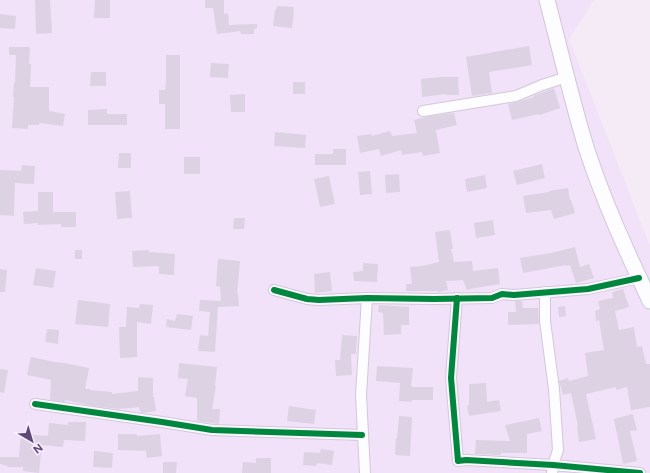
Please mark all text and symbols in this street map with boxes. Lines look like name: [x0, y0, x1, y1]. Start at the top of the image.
north arrow: [12, 421, 52, 461]
text: N: [30, 441, 45, 456]

